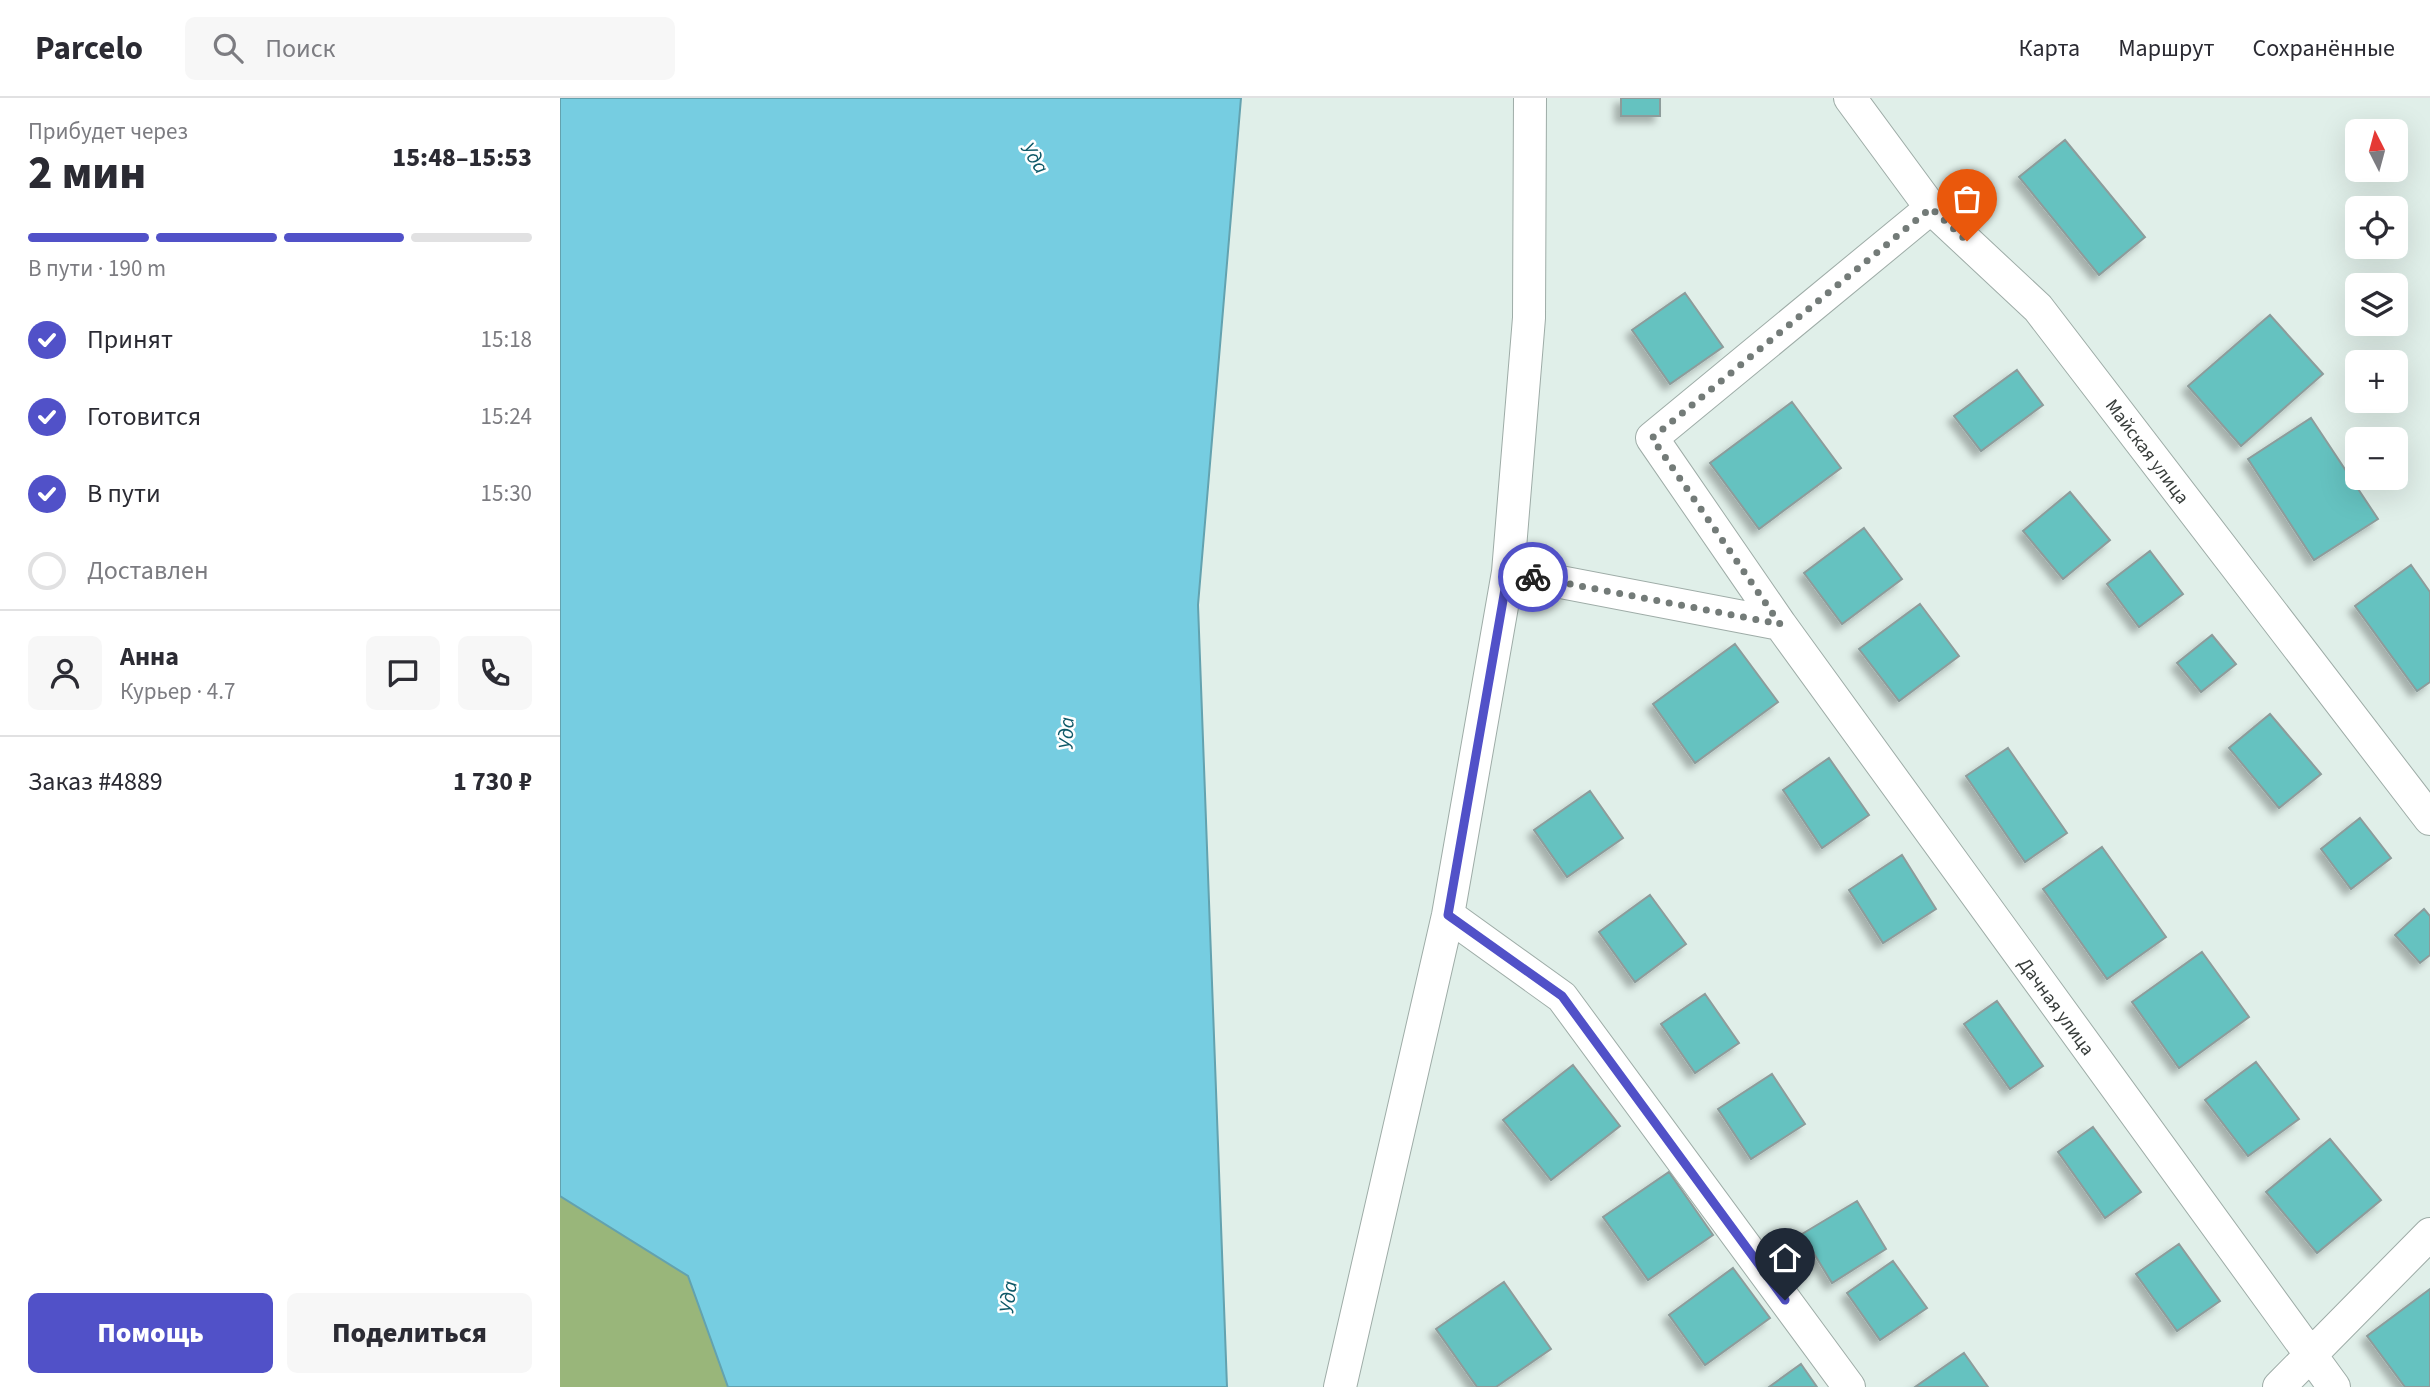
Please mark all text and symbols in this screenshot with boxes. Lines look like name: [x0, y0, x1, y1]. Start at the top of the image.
search box: [185, 17, 675, 80]
text: Parcelo: [35, 25, 143, 72]
icon: search: [209, 29, 247, 67]
text: Поиск: [265, 30, 335, 67]
text: Карта: [2019, 31, 2080, 66]
text: Маршрут: [2118, 31, 2214, 66]
text: Сохранённые: [2252, 31, 2395, 66]
text: Прибудет через: [28, 115, 188, 148]
north arrow: [2345, 119, 2408, 182]
map controls: [2345, 119, 2408, 490]
water label: Уда: [1014, 136, 1056, 180]
text: 15:48–15:53: [392, 139, 532, 176]
text: 2 мин: [28, 141, 146, 206]
pin: [1937, 169, 1997, 241]
icon: bag: [1948, 180, 1986, 218]
button: locate: [2345, 196, 2408, 259]
text: В пути · 190 m: [28, 252, 166, 285]
button: layers: [2345, 273, 2408, 336]
icon: check: [28, 321, 66, 359]
text: Принят: [87, 321, 173, 358]
text: 15:18: [481, 323, 532, 356]
button: +: [2345, 350, 2408, 413]
street label: Майская улица: [2098, 394, 2195, 510]
icon: check: [28, 398, 66, 436]
text: Готовится: [87, 398, 201, 435]
text: 15:24: [481, 400, 532, 433]
button: −: [2345, 427, 2408, 490]
icon: check: [28, 475, 66, 513]
text: В пути: [87, 475, 161, 512]
text: 15:30: [481, 477, 532, 510]
courier: [1498, 542, 1568, 612]
text: Доставлен: [87, 552, 209, 589]
icon: bike: [1514, 558, 1552, 596]
button: person: [28, 636, 102, 710]
button: chat: [366, 636, 440, 710]
button: phone: [458, 636, 532, 710]
text: Анна: [120, 638, 179, 675]
text: Курьер · 4.7: [120, 675, 235, 708]
water label: Уда: [1050, 716, 1082, 750]
text: Заказ #4889: [28, 763, 163, 800]
text: 1 730 ₽: [453, 763, 532, 800]
street label: Дачная улица: [2011, 952, 2101, 1061]
pin: [1755, 1228, 1815, 1300]
icon: home: [1766, 1239, 1804, 1277]
water label: Уда: [991, 1279, 1025, 1315]
button: Помощь: [28, 1293, 273, 1373]
button: Поделиться: [287, 1293, 532, 1373]

